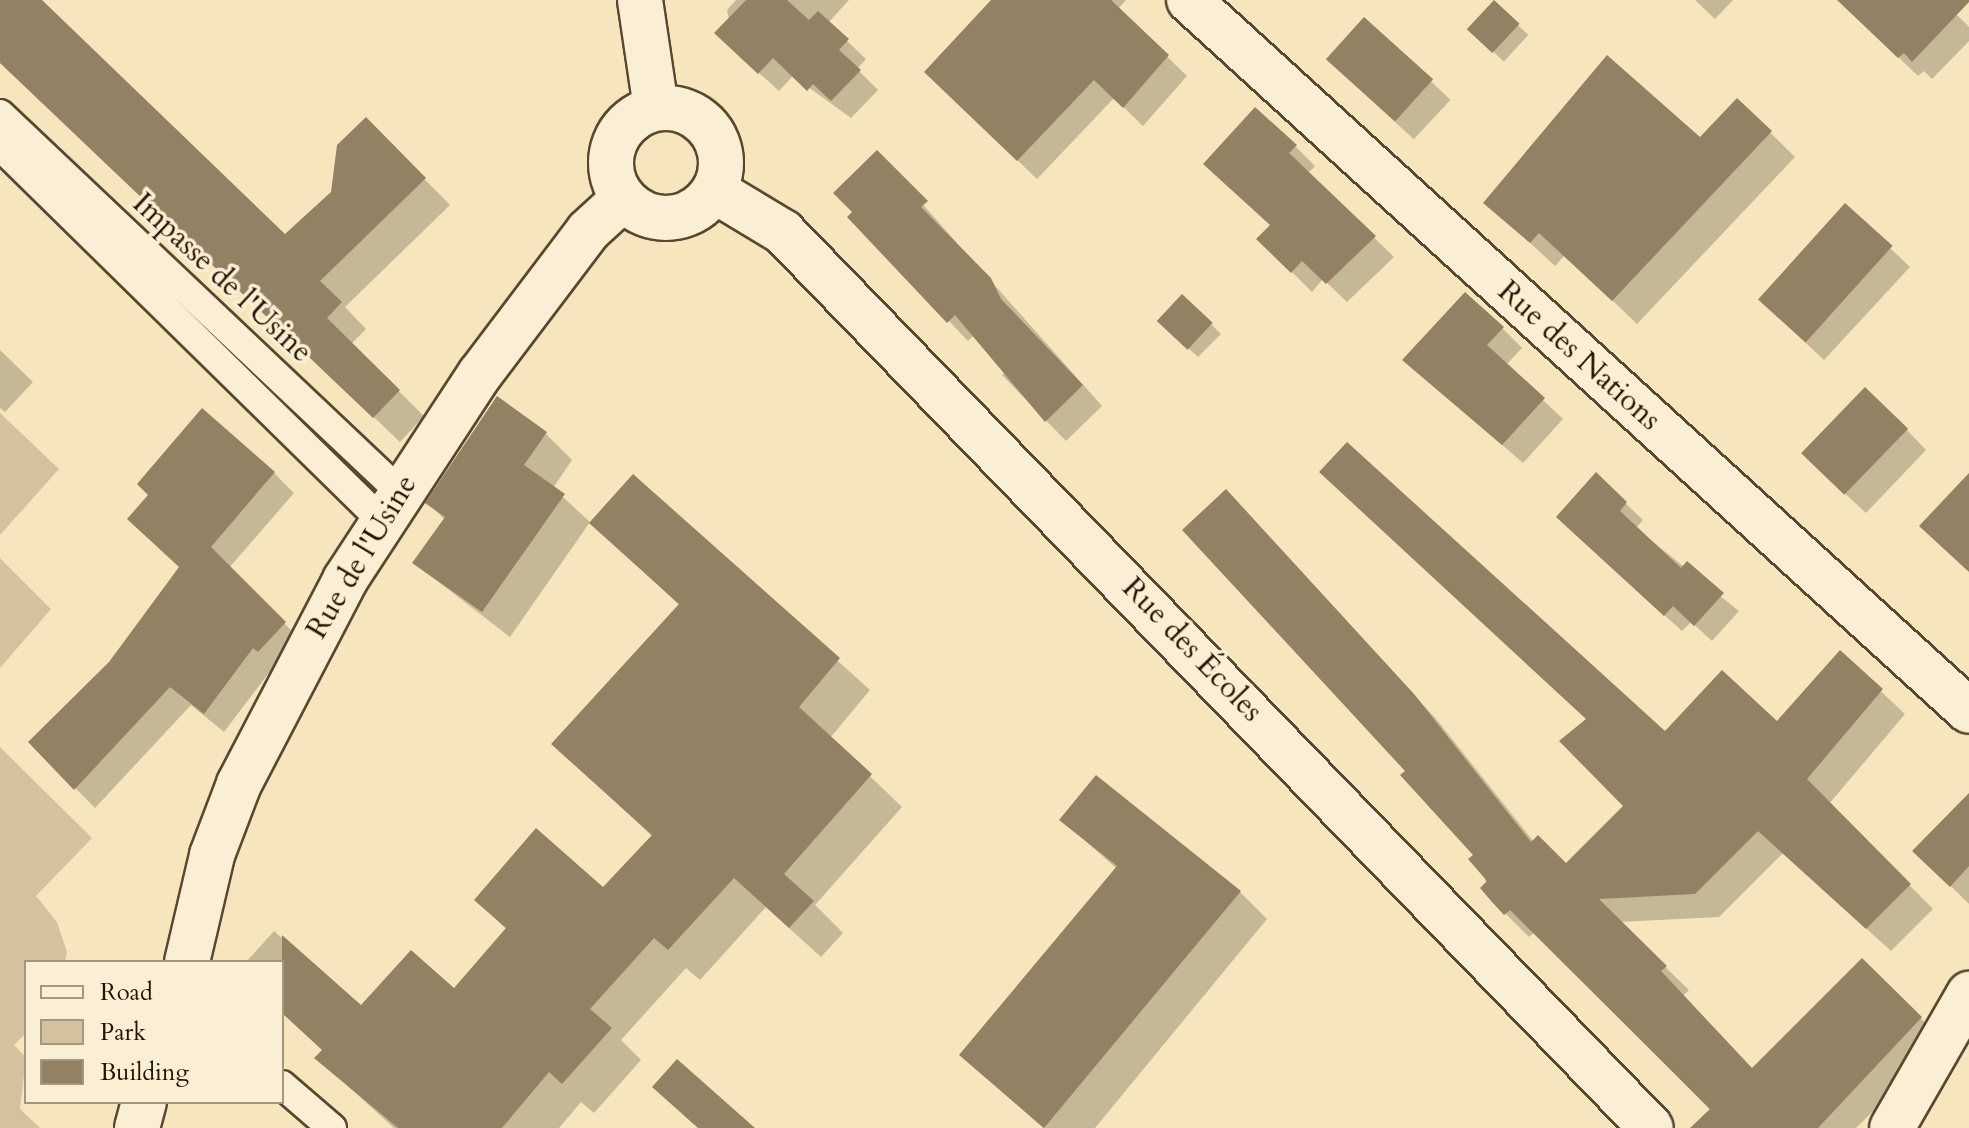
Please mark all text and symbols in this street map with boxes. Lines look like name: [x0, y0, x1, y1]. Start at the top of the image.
street label: Impasse de l'Usine: [125, 186, 319, 370]
street label: Rue des Nations: [1490, 274, 1668, 438]
street label: Rue de l'Usine: [299, 469, 425, 645]
street label: Rue des Écoles: [1114, 570, 1270, 730]
legend: [24, 960, 284, 1104]
text: Road: [100, 976, 153, 1009]
text: Park: [100, 1016, 146, 1049]
text: Building: [100, 1056, 189, 1089]

